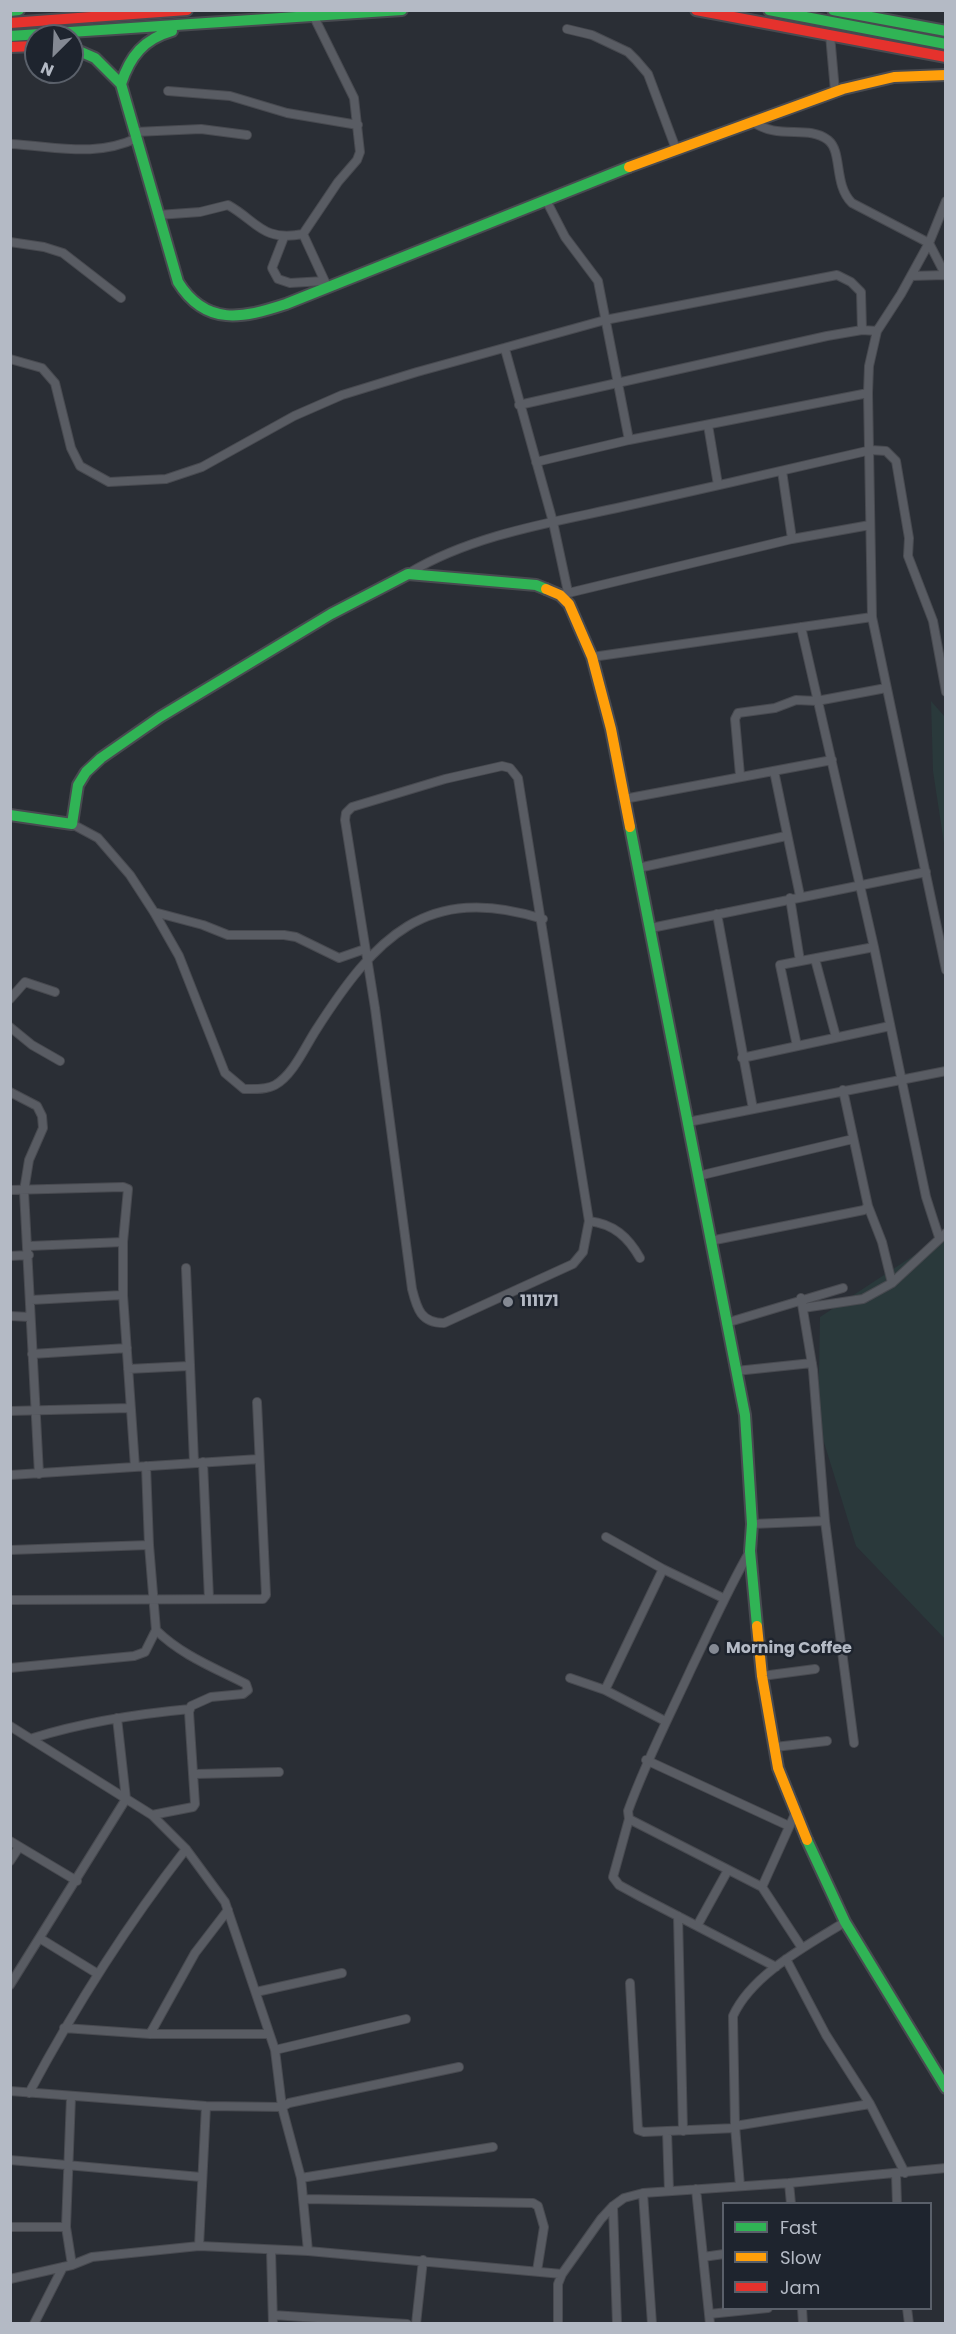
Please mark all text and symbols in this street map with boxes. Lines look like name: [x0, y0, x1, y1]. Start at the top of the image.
north arrow: [24, 24, 84, 84]
text: N: [37, 56, 57, 82]
place label: 111171: [520, 1292, 559, 1312]
marker: 111171: [501, 1295, 515, 1309]
place label: Morning Coffee: [726, 1639, 852, 1659]
marker: Morning Coffee: [707, 1642, 721, 1656]
legend: [722, 2202, 932, 2310]
text: Fast: [780, 2215, 817, 2240]
text: Slow: [780, 2245, 821, 2270]
text: Jam: [780, 2275, 820, 2300]

